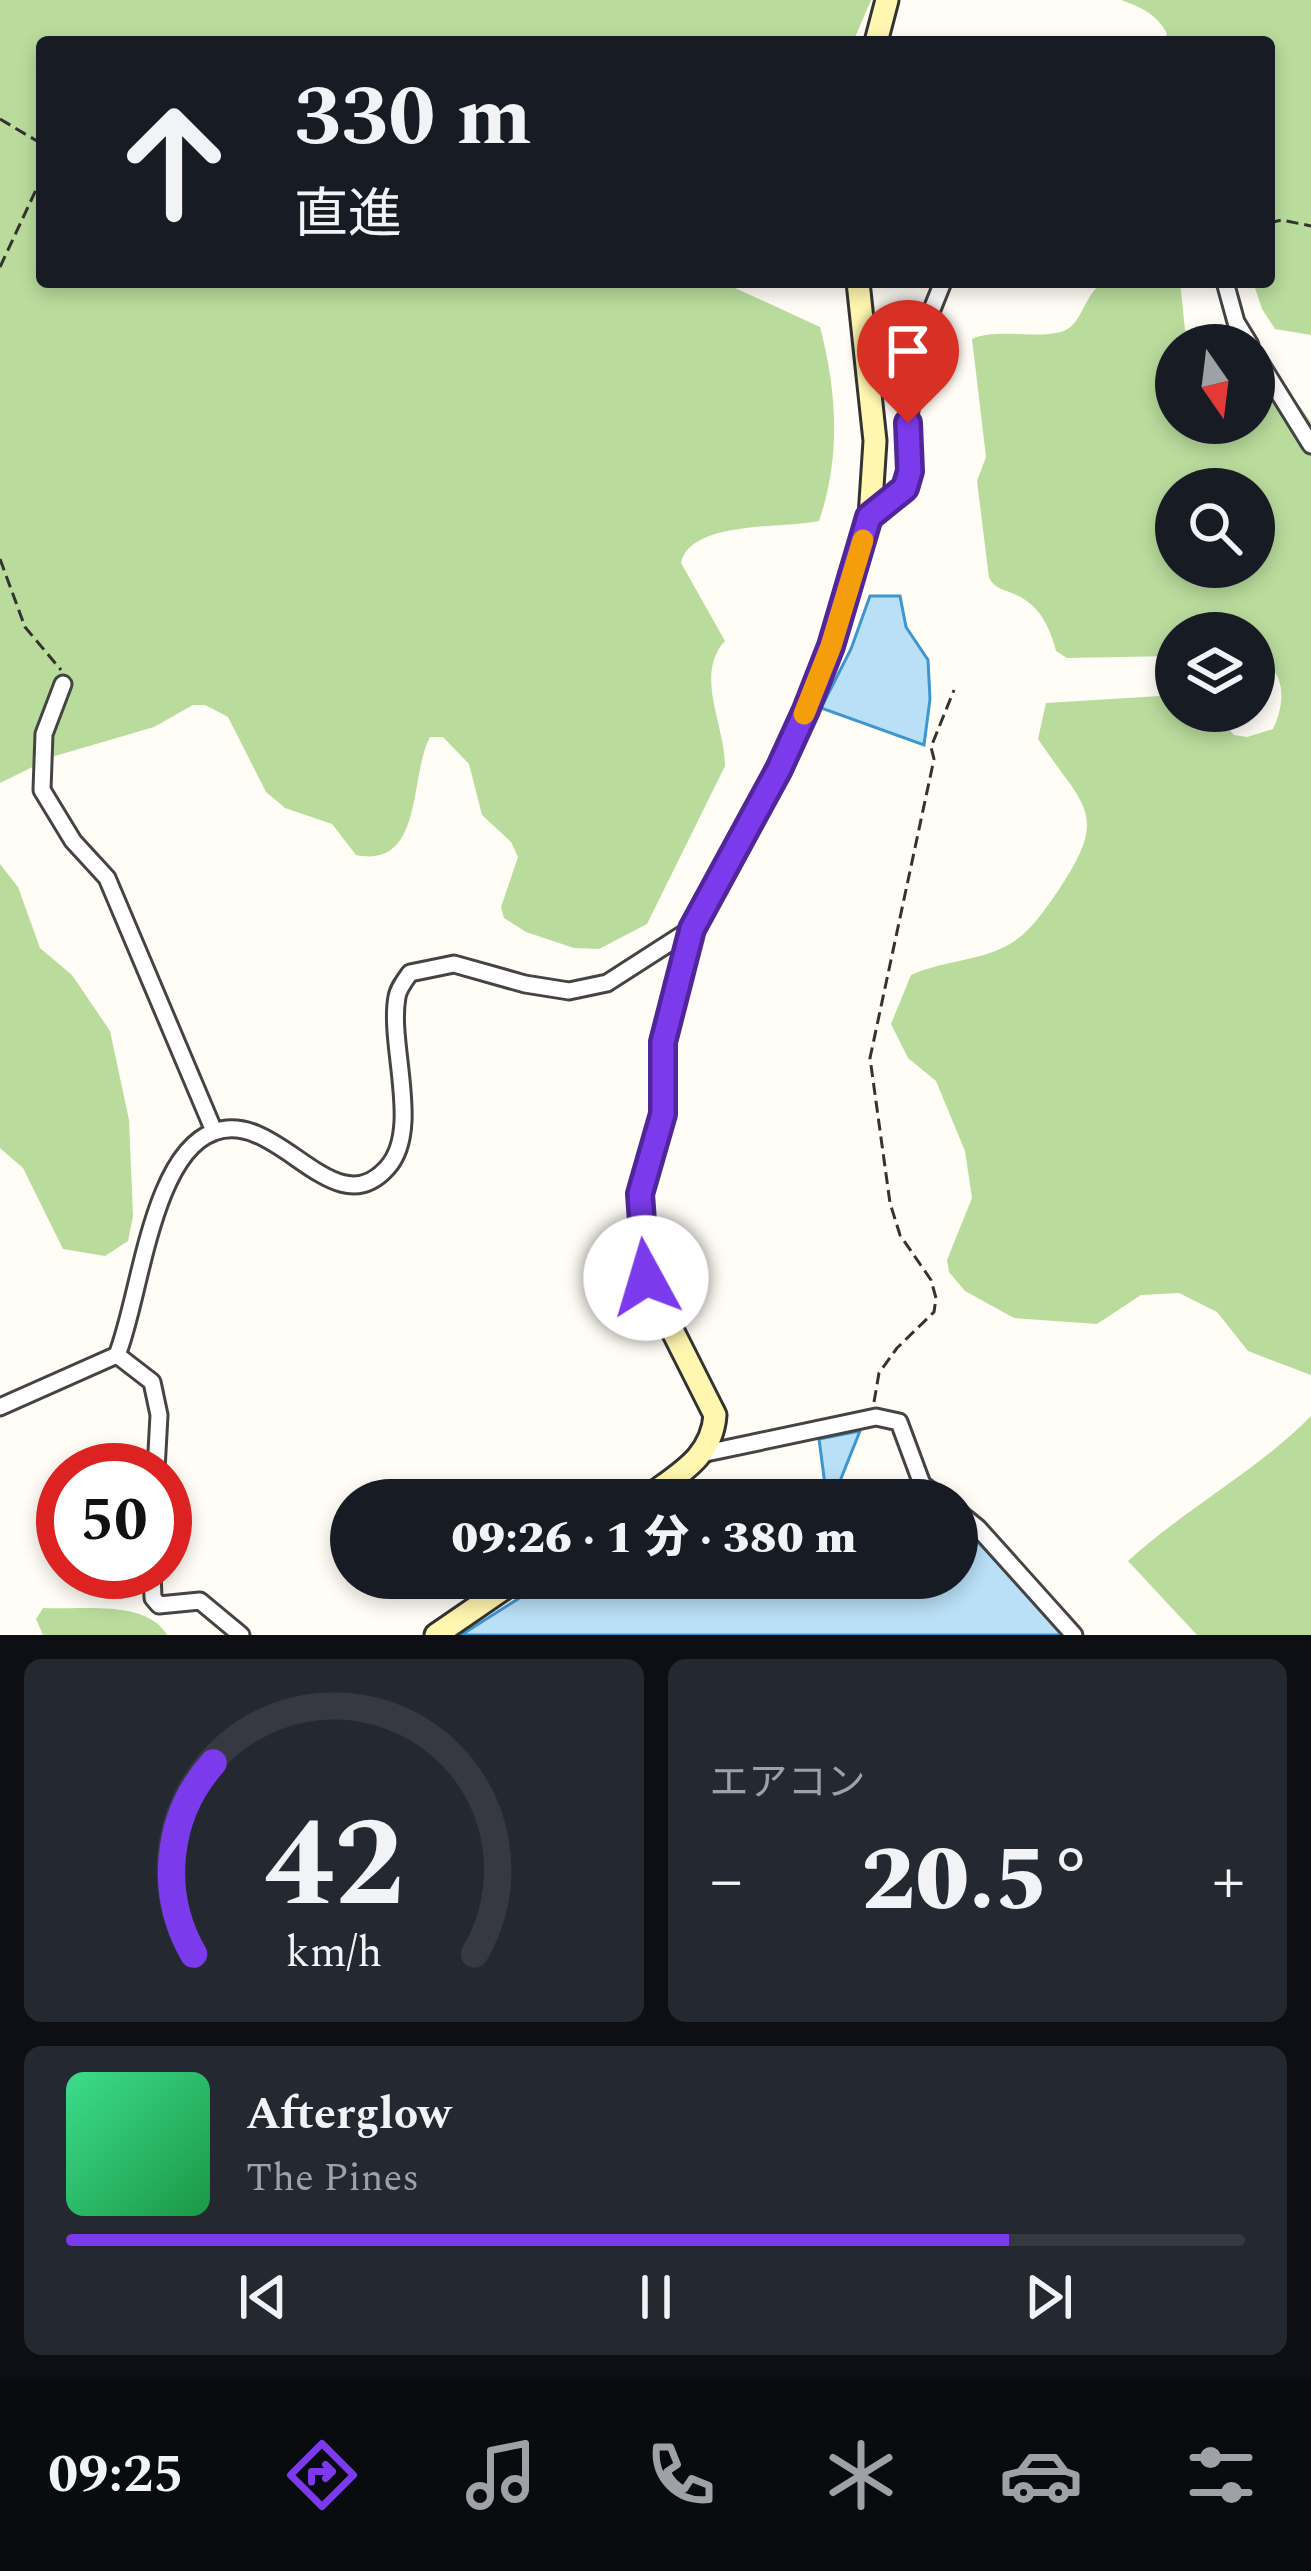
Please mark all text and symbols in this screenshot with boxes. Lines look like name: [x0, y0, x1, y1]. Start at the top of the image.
text: 330 m: [294, 54, 532, 182]
icon: ahead: [96, 84, 252, 240]
text: 直進: [294, 175, 402, 257]
pin: [857, 300, 959, 423]
icon: arrive: [875, 318, 941, 384]
north arrow: [1155, 324, 1275, 444]
map controls: [1155, 324, 1275, 732]
button: search: [1155, 468, 1275, 588]
button: layers: [1155, 612, 1275, 732]
position arrow: [583, 1215, 709, 1341]
speed limit sign: 50: [36, 1443, 192, 1599]
text: 09:26 · 1 分 · 380 m: [451, 1504, 857, 1573]
text: エアコン: [710, 1754, 866, 1813]
text: 42: [264, 1771, 404, 1961]
text: 20.5°: [861, 1813, 1093, 1950]
text: −: [710, 1831, 743, 1932]
text: +: [1212, 1831, 1245, 1932]
text: km/h: [285, 1920, 382, 1985]
text: Afterglow: [246, 2080, 451, 2149]
text: The Pines: [246, 2149, 419, 2208]
icon: previous: [230, 2264, 296, 2330]
icon: pause: [623, 2264, 689, 2330]
icon: next: [1016, 2264, 1082, 2330]
icon: directions: [280, 2433, 364, 2517]
icon: music: [459, 2433, 543, 2517]
icon: phone: [639, 2433, 723, 2517]
icon: climate: [819, 2433, 903, 2517]
icon: car: [999, 2433, 1083, 2517]
icon: filters: [1179, 2433, 1263, 2517]
text: 09:25: [48, 2434, 184, 2516]

